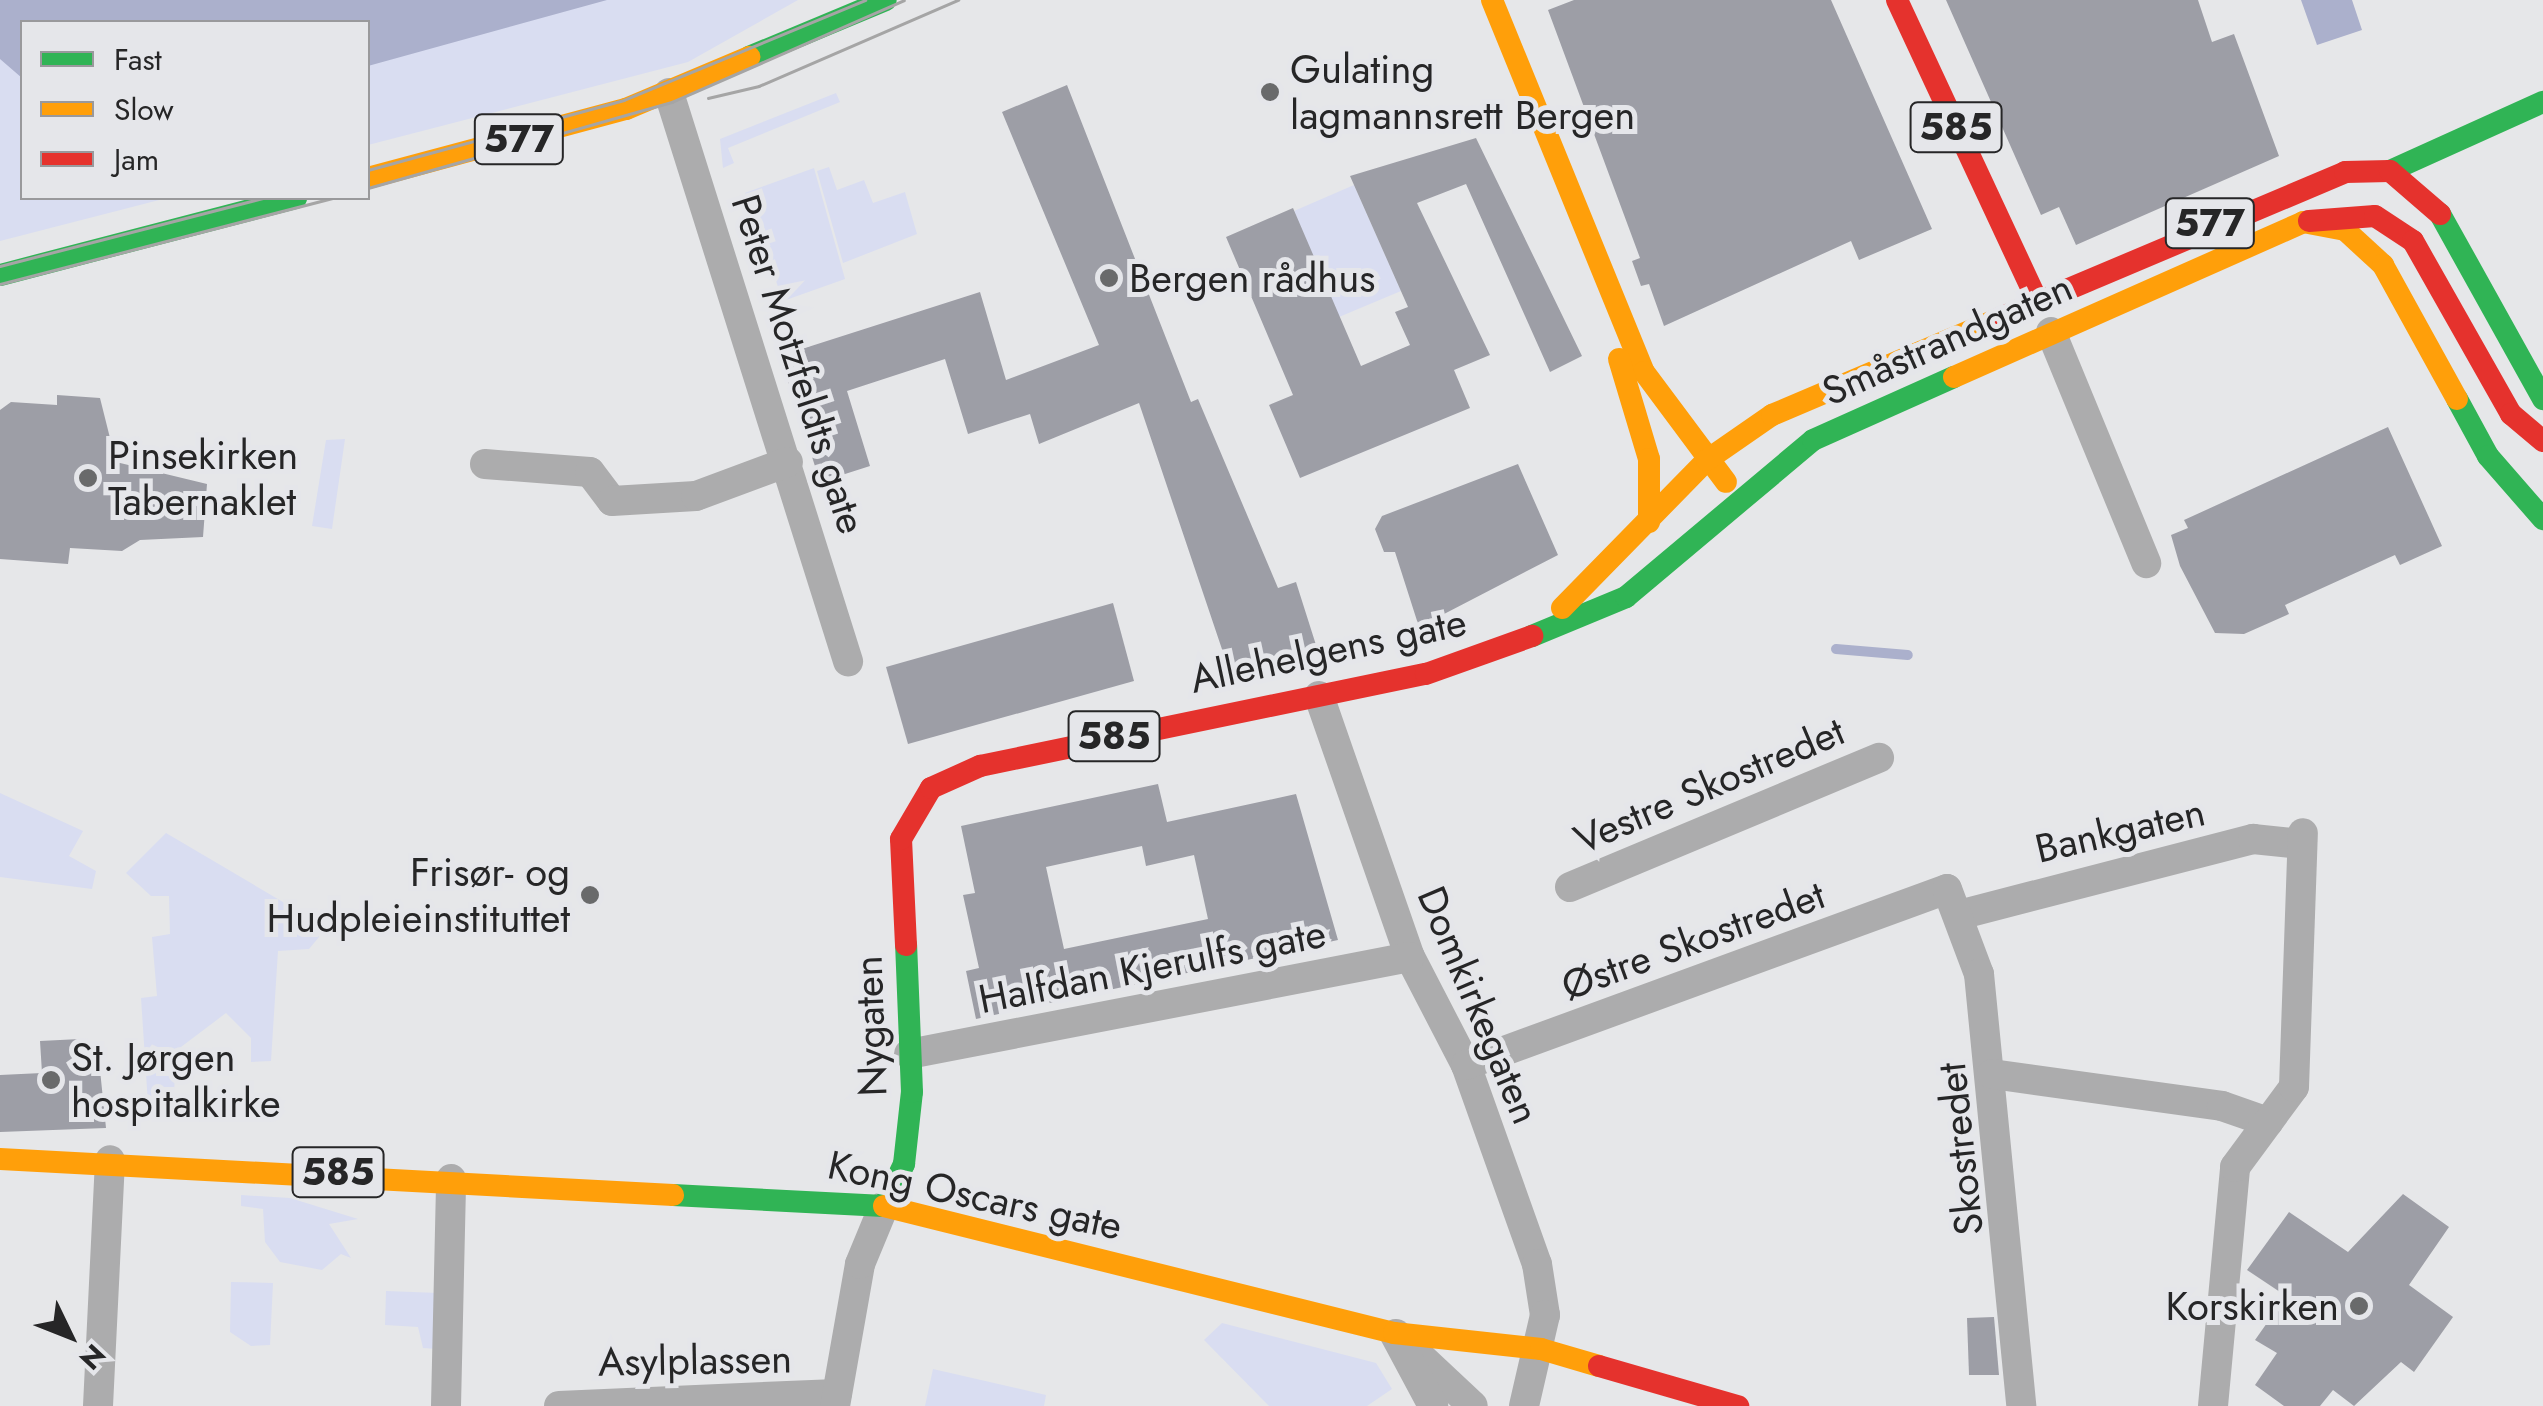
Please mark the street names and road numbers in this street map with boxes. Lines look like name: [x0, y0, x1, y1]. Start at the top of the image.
road number: 585: [1908, 94, 2004, 160]
road number: 577: [472, 106, 566, 172]
street label: Peter Motzfeldts gate: [722, 188, 876, 540]
road number: 577: [2162, 190, 2258, 256]
street label: Småstrandgaten: [1815, 263, 2079, 415]
street label: Allehelgens gate: [1186, 597, 1470, 703]
road number: 585: [1066, 703, 1162, 769]
street label: Vestre Skostredet: [1567, 707, 1851, 863]
street label: Bankgaten: [2030, 787, 2210, 873]
street label: Østre Skostredet: [1555, 870, 1831, 1010]
street label: Domkirkegaten: [1408, 879, 1550, 1131]
street label: Halfdan Kjerulfs gate: [974, 909, 1330, 1023]
street label: Nygaten: [844, 955, 896, 1097]
street label: Skostredet: [1927, 1060, 1993, 1238]
road number: 585: [290, 1139, 386, 1205]
street label: Kong Oscars gate: [824, 1140, 1126, 1250]
street label: Asylplassen: [597, 1334, 793, 1386]

